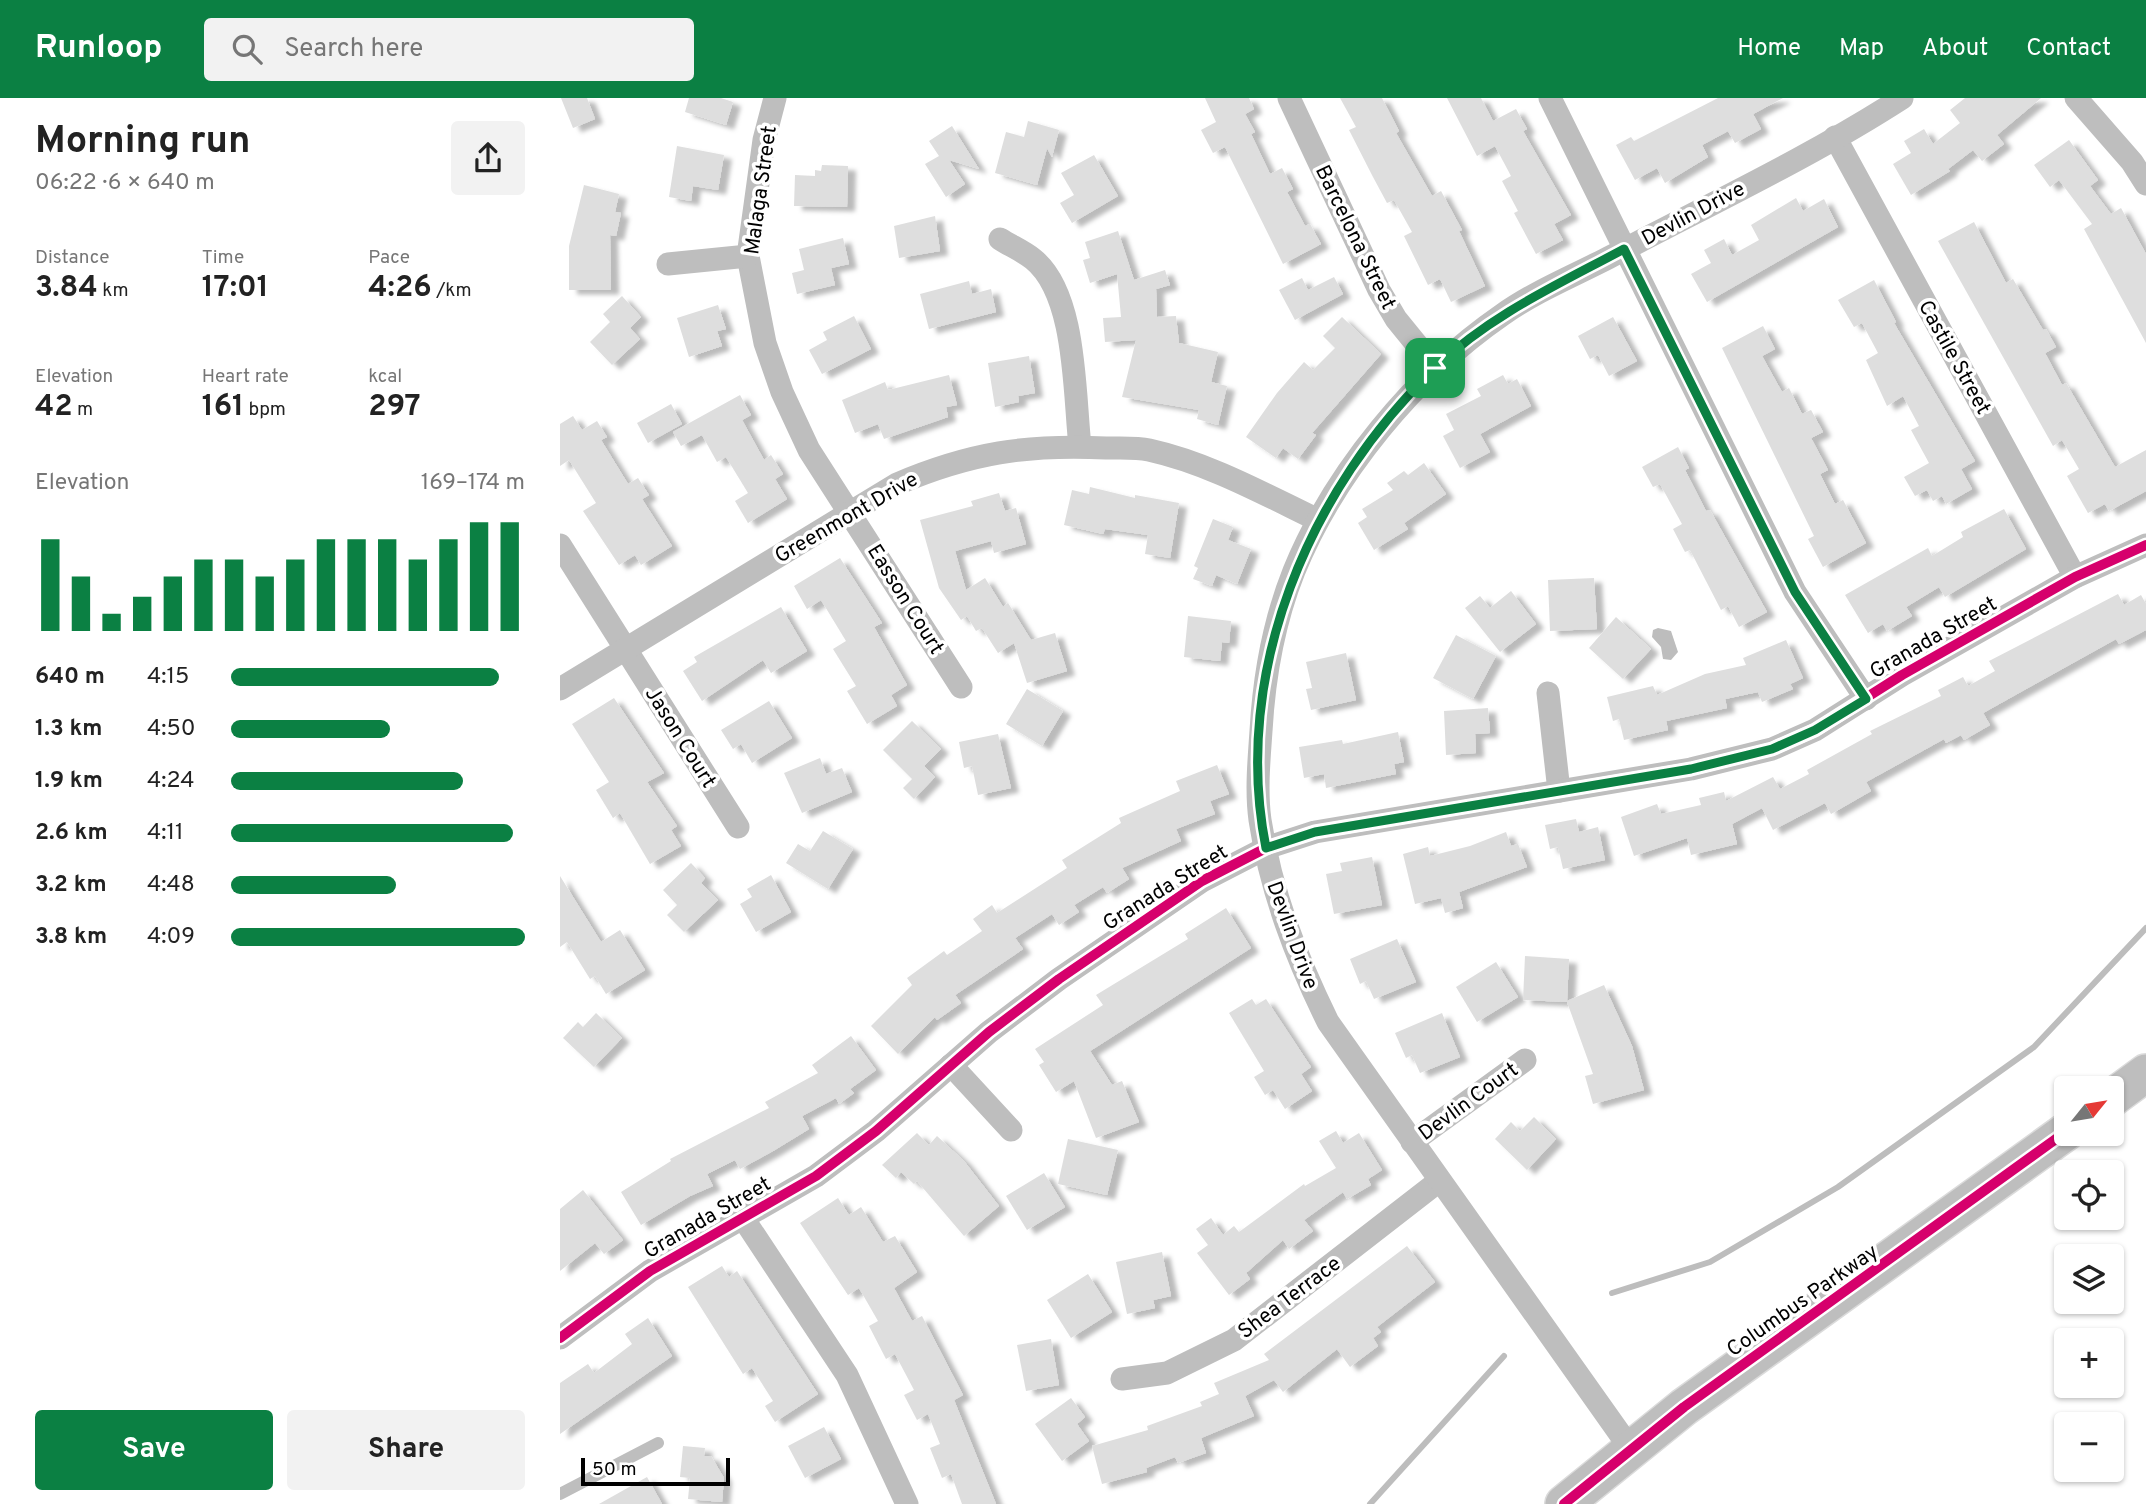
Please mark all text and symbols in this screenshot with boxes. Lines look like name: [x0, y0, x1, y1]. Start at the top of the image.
search box: [204, 18, 694, 81]
text: Runloop: [35, 28, 162, 70]
icon: search: [228, 30, 266, 68]
text: Search here: [284, 33, 423, 66]
text: Home: [1737, 34, 1801, 64]
text: Map: [1839, 34, 1884, 64]
text: About: [1922, 34, 1988, 64]
text: Contact: [2026, 34, 2111, 64]
text: Morning run: [35, 118, 251, 167]
button: share: [451, 121, 525, 195]
street label: Malaga Street: [739, 124, 784, 256]
street label: Barcelona Street: [1308, 161, 1401, 314]
text: 06:22 · 6 × 640 m: [35, 169, 215, 198]
street label: Devlin Drive: [1637, 176, 1750, 253]
text: Distance: [35, 246, 110, 270]
text: Time: [202, 246, 244, 270]
text: Pace: [368, 246, 410, 270]
text: 3.84: [35, 270, 98, 307]
text: 17:01: [202, 270, 269, 307]
text: 4:26: [368, 270, 432, 307]
text: km: [98, 279, 129, 303]
text: /km: [432, 279, 472, 303]
street label: Castile Street: [1911, 296, 1996, 420]
pin: [1405, 338, 1465, 398]
icon: arrive: [1416, 349, 1454, 387]
text: Elevation: [35, 365, 113, 389]
text: Heart rate: [202, 365, 289, 389]
text: kcal: [368, 365, 402, 389]
text: 42: [35, 389, 73, 426]
text: 161: [202, 389, 244, 426]
text: 297: [368, 389, 421, 426]
text: m: [73, 398, 93, 422]
text: bpm: [244, 398, 286, 422]
street label: Greenmont Drive: [770, 466, 923, 570]
text: Elevation: [35, 469, 130, 498]
text: 169–174 m: [421, 469, 525, 498]
street label: Easson Court: [860, 540, 949, 660]
street label: Granada Street: [1865, 591, 2002, 686]
text: 640 m: [35, 663, 105, 692]
text: 4:15: [147, 663, 189, 692]
street label: Jason Court: [638, 682, 721, 793]
text: 1.3 km: [35, 715, 102, 744]
text: 4:50: [147, 715, 195, 744]
text: 1.9 km: [35, 767, 103, 796]
text: 4:24: [147, 767, 195, 796]
text: 2.6 km: [35, 819, 108, 848]
text: 4:11: [147, 819, 184, 848]
street label: Granada Street: [1098, 839, 1233, 937]
text: 3.2 km: [35, 871, 107, 900]
text: 4:48: [147, 871, 195, 900]
street label: Devlin Drive: [1260, 878, 1324, 993]
text: 3.8 km: [35, 923, 107, 952]
text: 4:09: [147, 923, 195, 952]
street label: Devlin Court: [1414, 1057, 1524, 1148]
north arrow: [2054, 1076, 2124, 1146]
map controls: [2054, 1076, 2124, 1482]
button: locate: [2054, 1160, 2124, 1230]
street label: Granada Street: [639, 1171, 776, 1266]
street label: Columbus Parkway: [1722, 1239, 1884, 1364]
button: layers: [2054, 1244, 2124, 1314]
street label: Shea Terrace: [1233, 1251, 1347, 1346]
button: +: [2054, 1328, 2124, 1398]
button: Save: [35, 1410, 273, 1490]
button: Share: [287, 1410, 525, 1490]
button: −: [2054, 1412, 2124, 1482]
scale bar: [581, 1455, 730, 1487]
text: 50 m: [592, 1458, 637, 1482]

